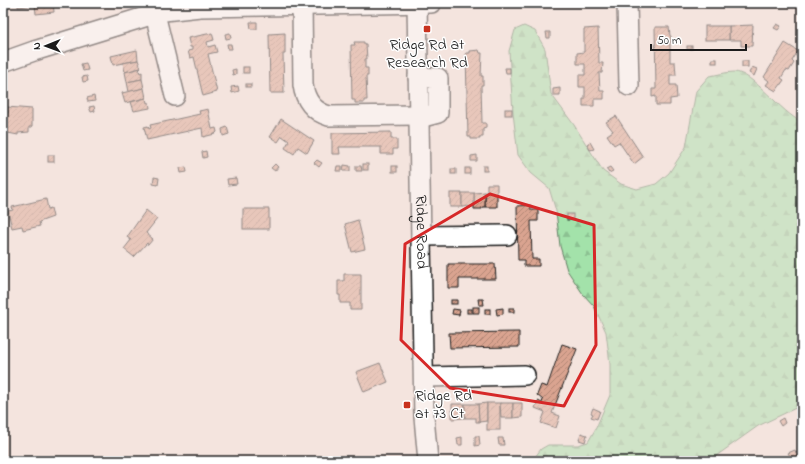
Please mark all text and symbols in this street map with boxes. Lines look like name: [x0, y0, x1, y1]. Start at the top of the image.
marker: Ridge Rd at Research Rd: [422, 24, 432, 34]
north arrow: [26, 26, 66, 66]
scale bar: [651, 26, 746, 52]
text: 50 m: [657, 32, 681, 50]
place label: Ridge Rd at Research Rd: [386, 33, 468, 75]
text: N: [29, 42, 45, 50]
street label: Ridge Road: [408, 195, 433, 269]
place label: Ridge Rd at 73 Ct: [415, 384, 472, 426]
marker: Ridge Rd at 73 Ct: [402, 400, 412, 410]

